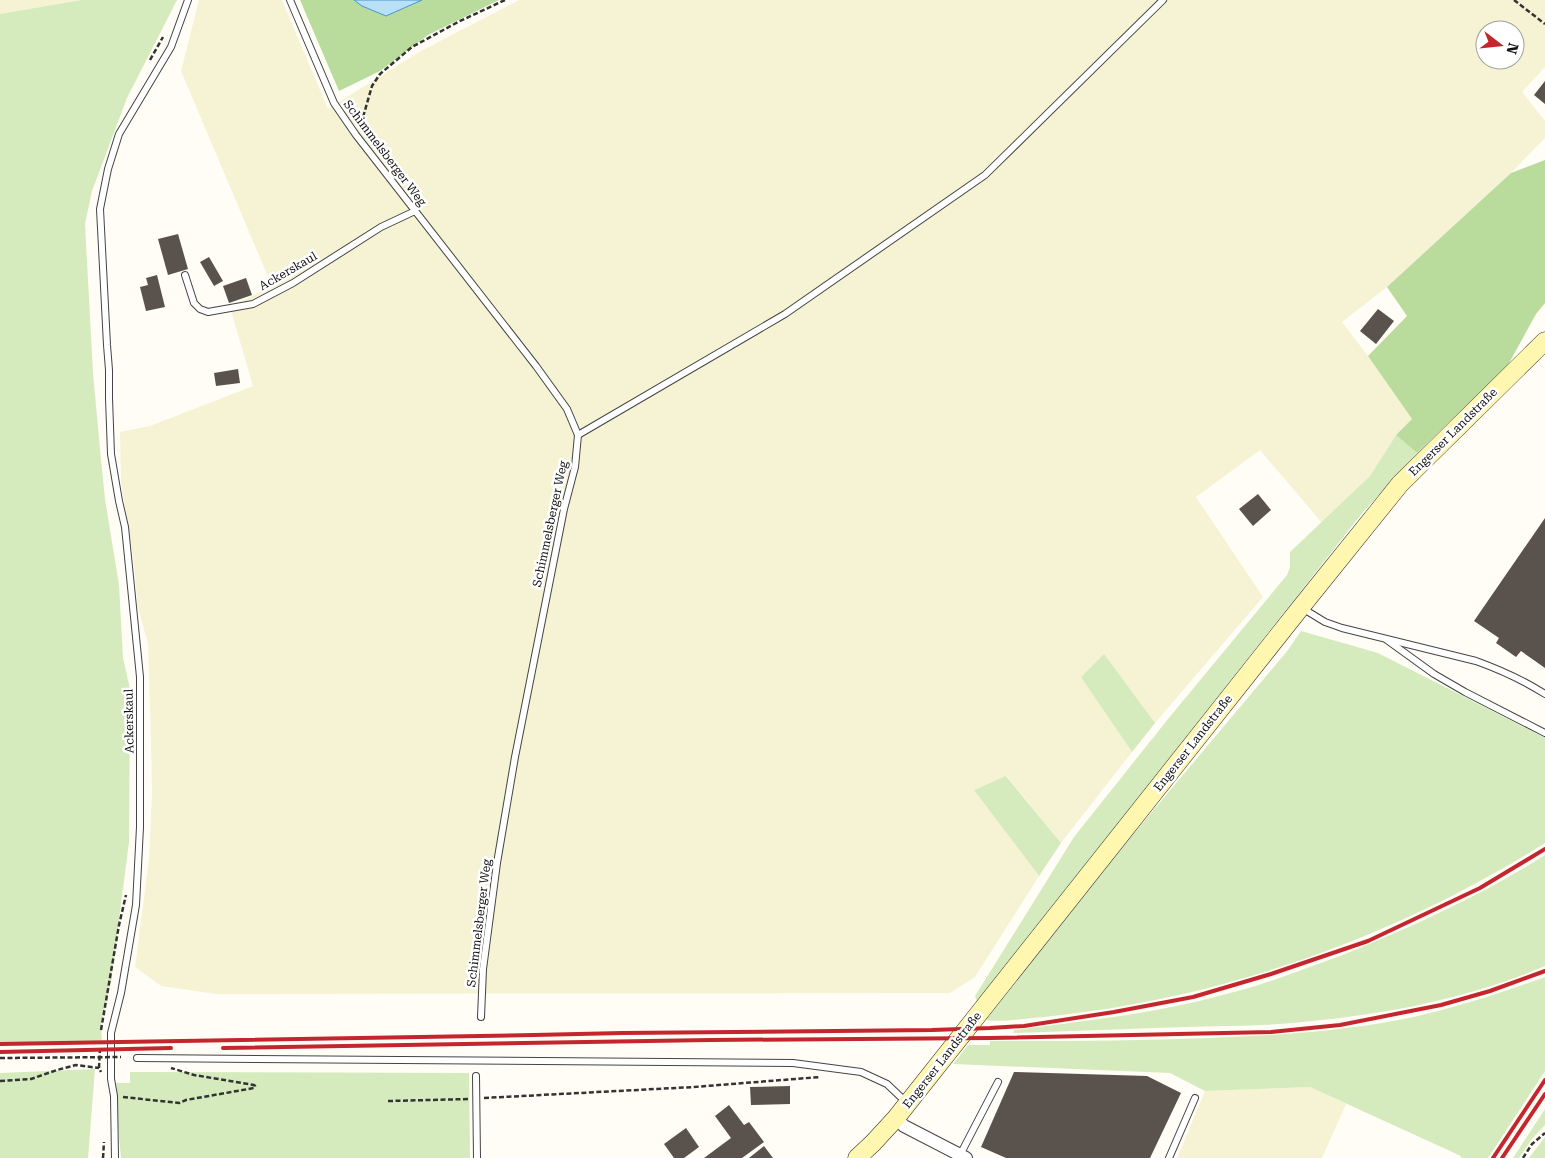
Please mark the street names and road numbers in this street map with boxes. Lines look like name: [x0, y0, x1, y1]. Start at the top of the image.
street label: Schimmelsberger Weg: [341, 97, 429, 209]
street label: Ackerskaul: [257, 249, 320, 293]
street label: Engerser Landstraße: [1406, 385, 1500, 479]
street label: Schimmelsberger Weg: [530, 459, 570, 588]
street label: Ackerskaul: [121, 688, 137, 753]
street label: Engerser Landstraße: [1151, 692, 1235, 794]
street label: Schimmelsberger Weg: [464, 858, 494, 988]
street label: Engerser Landstraße: [900, 1009, 984, 1111]

